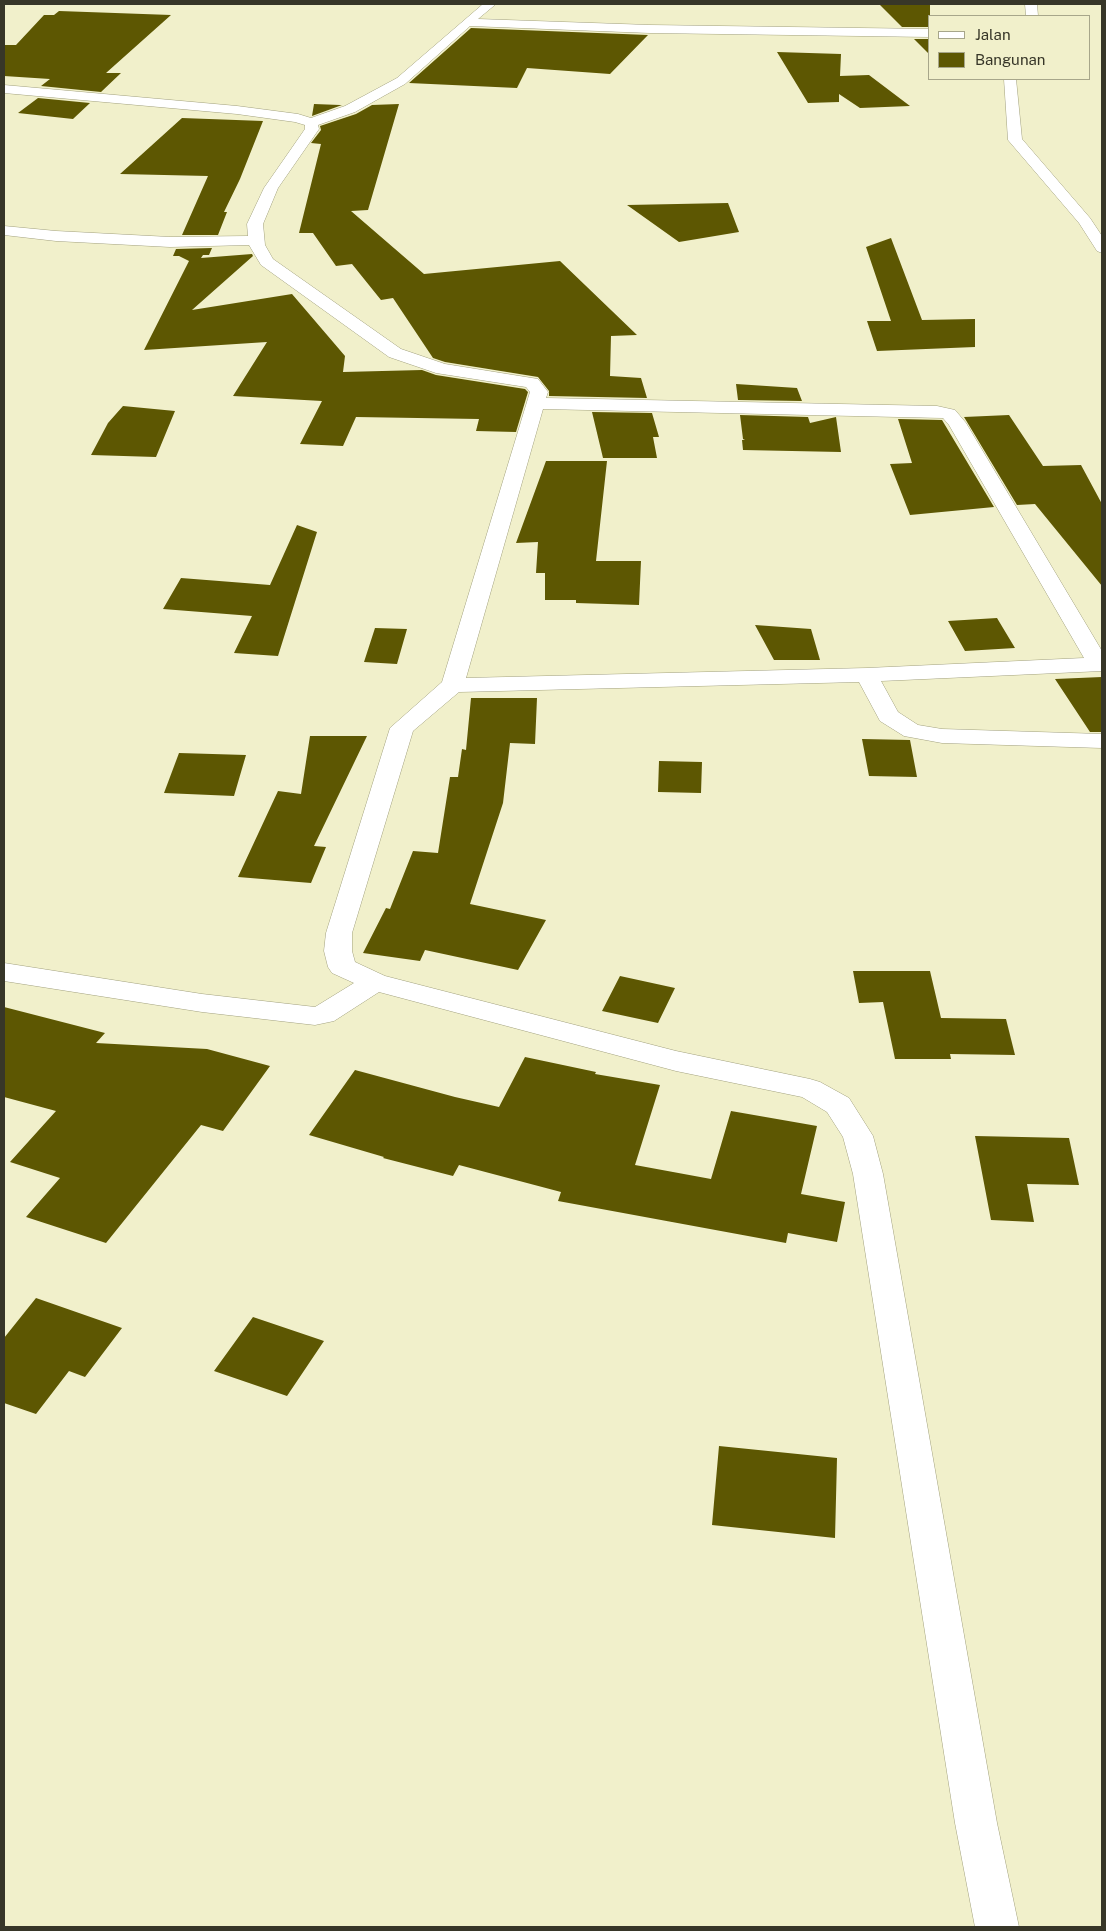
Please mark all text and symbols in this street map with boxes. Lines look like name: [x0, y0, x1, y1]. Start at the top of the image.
legend: [928, 15, 1091, 80]
text: Jalan: [975, 26, 1011, 43]
text: Bangunan: [975, 51, 1046, 68]

